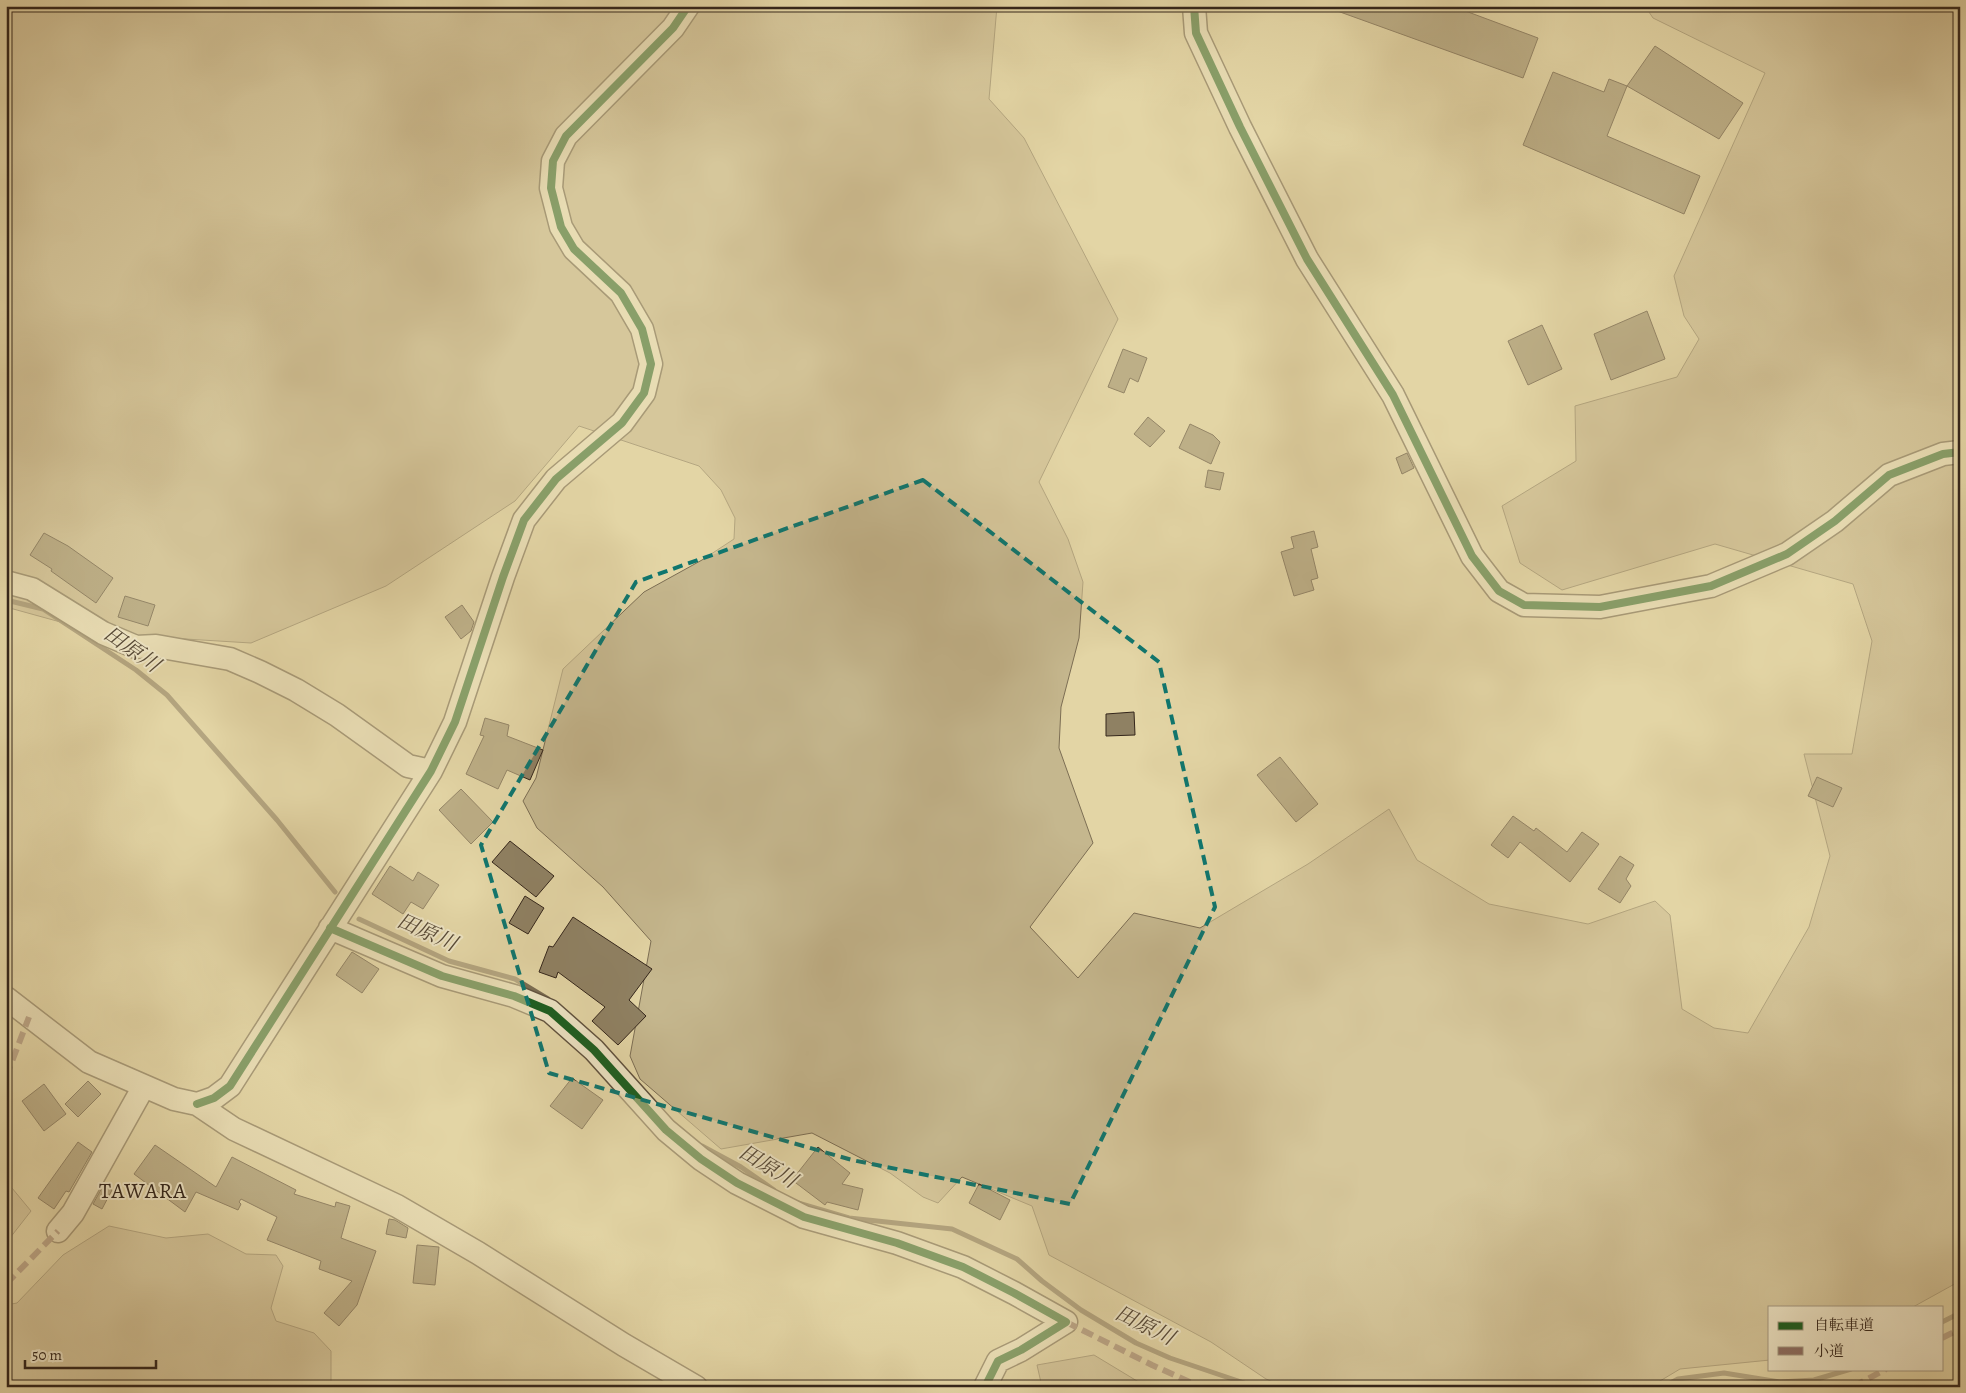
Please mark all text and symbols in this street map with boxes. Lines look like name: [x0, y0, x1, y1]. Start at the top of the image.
water label: 田原川: [98, 619, 167, 680]
water label: 田原川: [393, 906, 463, 958]
water label: 田原川: [734, 1138, 804, 1195]
district label: TAWARA: [99, 1176, 187, 1206]
water label: 田原川: [1111, 1299, 1181, 1352]
legend: [1768, 1306, 1944, 1370]
text: 自転車道: [1814, 1315, 1874, 1335]
scale bar: [25, 1338, 156, 1370]
text: 小道: [1814, 1341, 1844, 1361]
text: 50 m: [32, 1345, 62, 1365]

